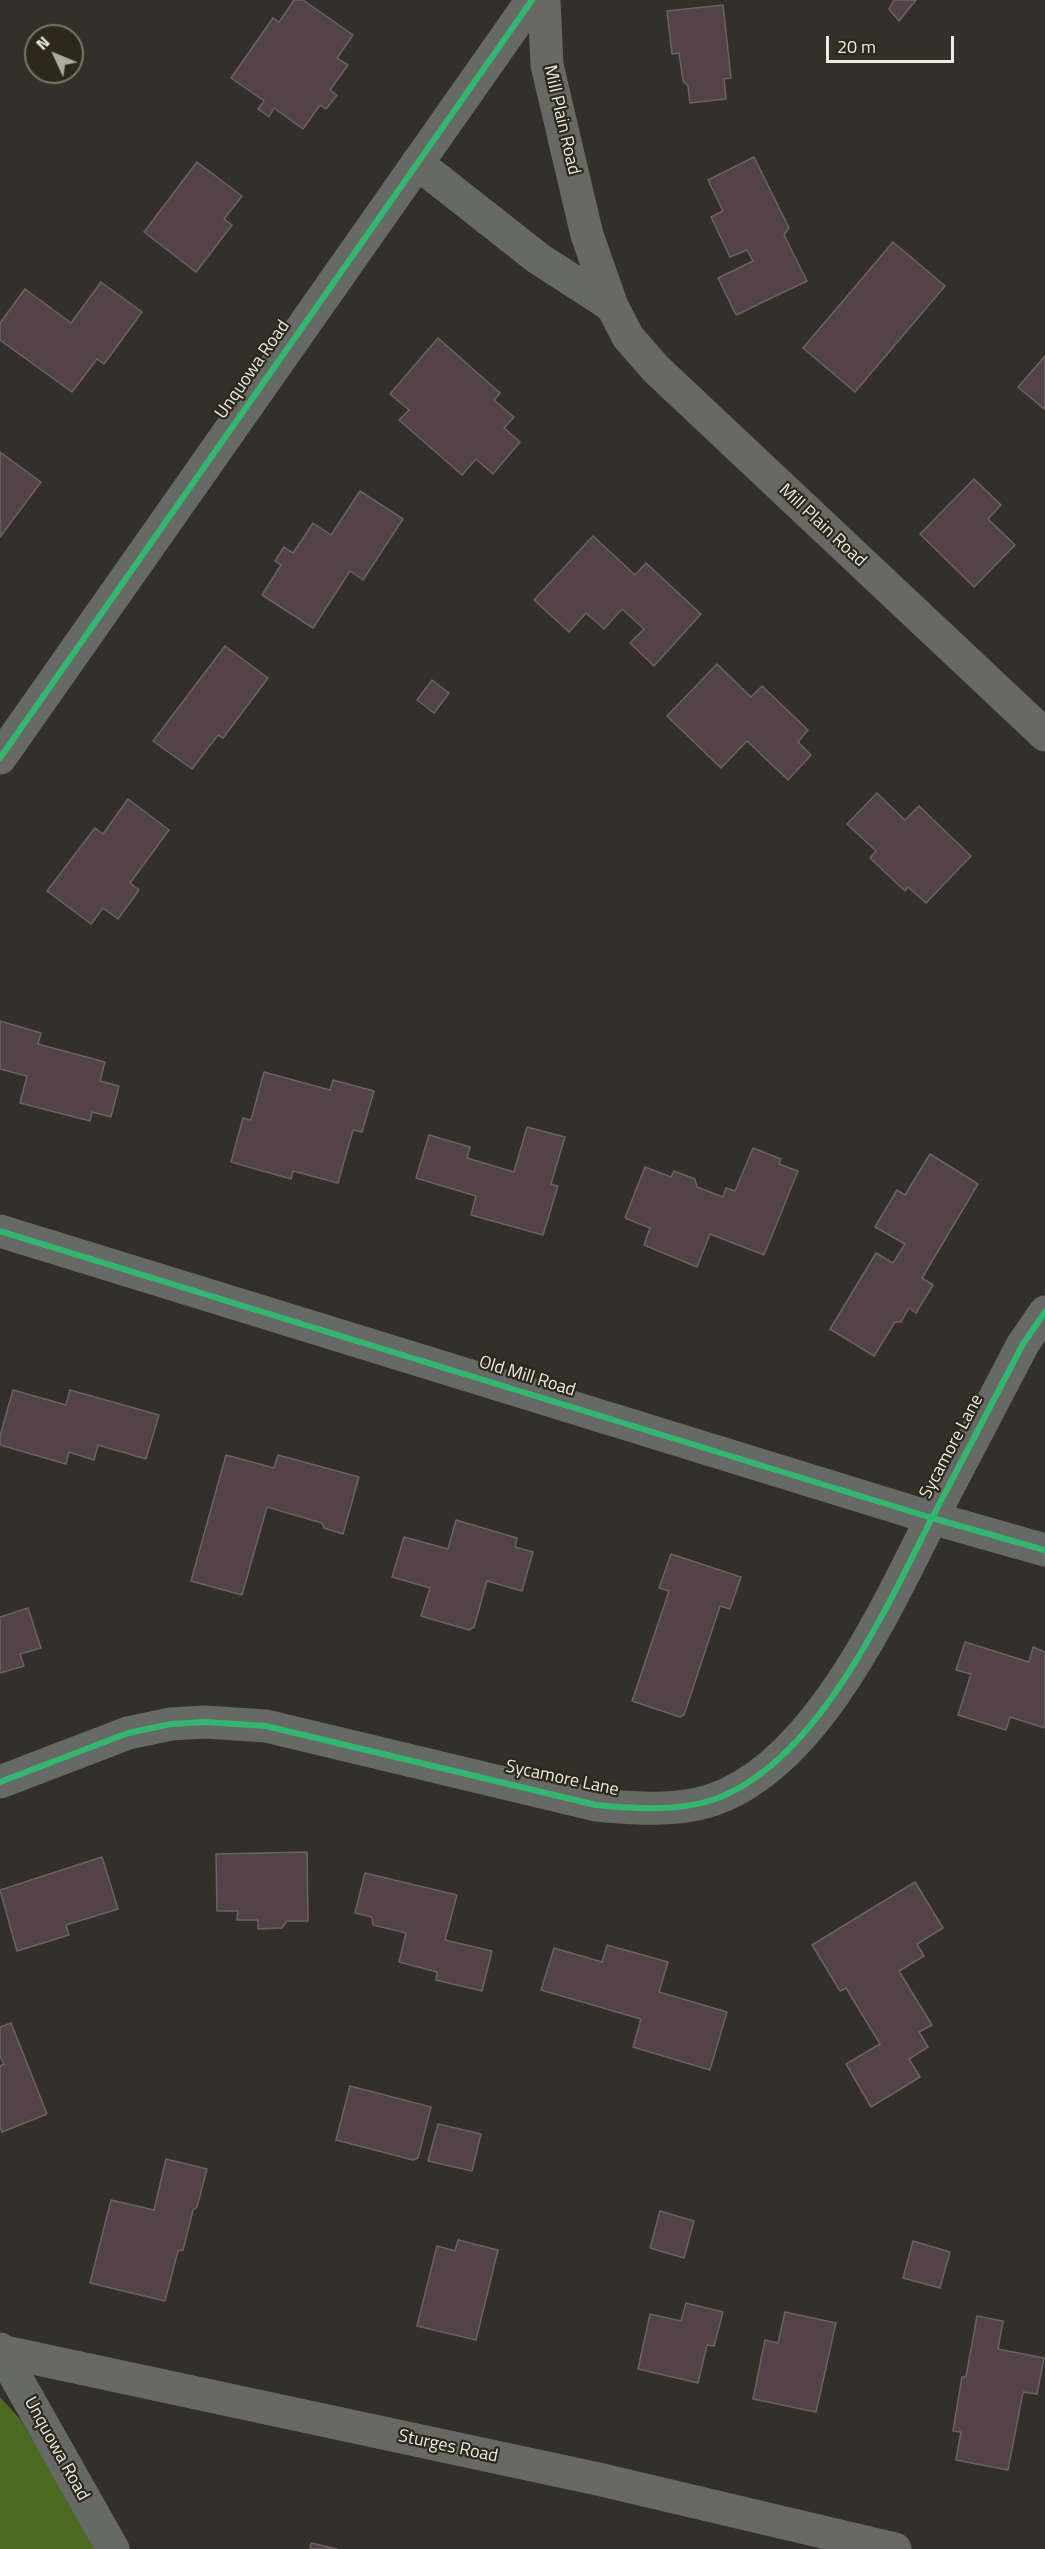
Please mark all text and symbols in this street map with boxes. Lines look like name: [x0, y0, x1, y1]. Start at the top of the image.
north arrow: [24, 24, 84, 84]
scale bar: [829, 24, 956, 62]
text: N: [30, 31, 55, 55]
text: 20 m: [837, 33, 876, 60]
street label: Mill Plain Road: [538, 63, 584, 177]
street label: Unquowa Road: [211, 317, 295, 423]
street label: Mill Plain Road: [774, 480, 870, 572]
street label: Old Mill Road: [476, 1352, 578, 1402]
street label: Sycamore Lane: [915, 1391, 989, 1503]
street label: Sycamore Lane: [504, 1756, 620, 1802]
street label: Unquowa Road: [19, 2393, 93, 2505]
street label: Sturges Road: [396, 2426, 500, 2468]

